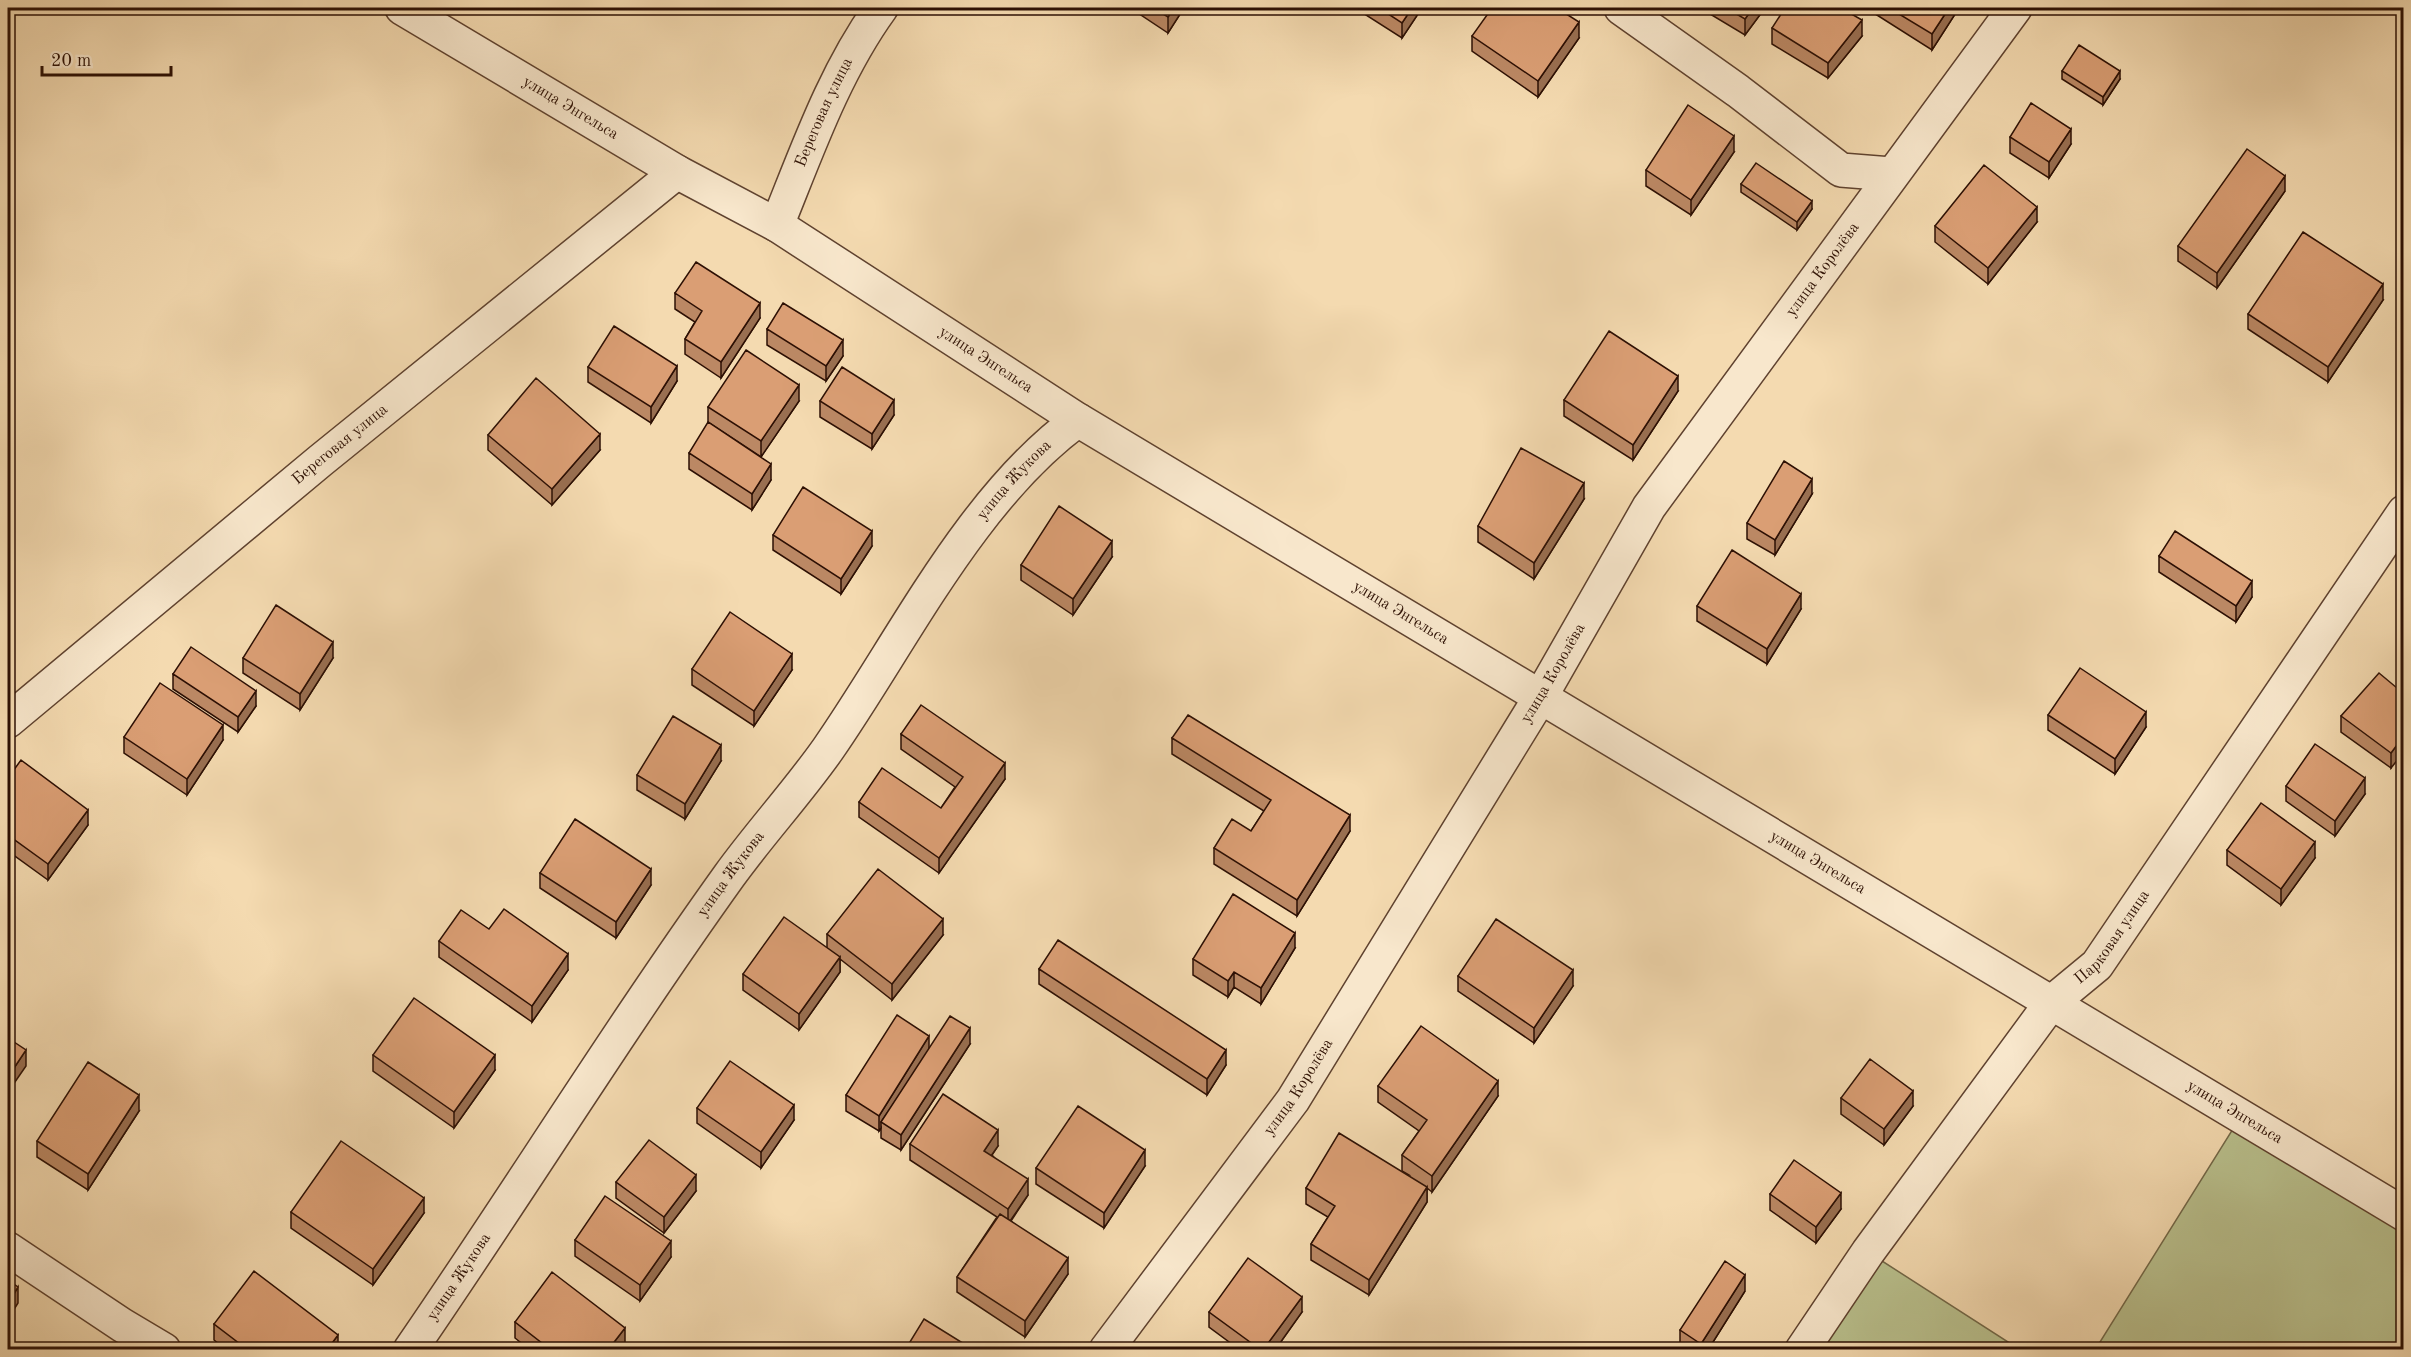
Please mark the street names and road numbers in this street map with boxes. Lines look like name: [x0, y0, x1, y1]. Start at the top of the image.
street label: Береговая улица: [793, 55, 856, 169]
street label: улица Энгельса: [520, 74, 621, 143]
street label: улица Королёва: [1783, 220, 1863, 320]
street label: улица Энгельса: [936, 324, 1036, 396]
street label: Береговая улица: [289, 401, 391, 488]
street label: улица Жукова: [974, 437, 1055, 523]
street label: улица Энгельса: [1350, 578, 1451, 648]
street label: улица Королёва: [1518, 621, 1589, 726]
street label: улица Энгельса: [1767, 828, 1868, 898]
street label: улица Жукова: [695, 829, 768, 920]
street label: Парковая улица: [2072, 887, 2153, 988]
street label: улица Королёва: [1261, 1036, 1336, 1139]
street label: улица Энгельса: [2184, 1078, 2285, 1147]
street label: улица Жукова: [424, 1230, 494, 1324]

